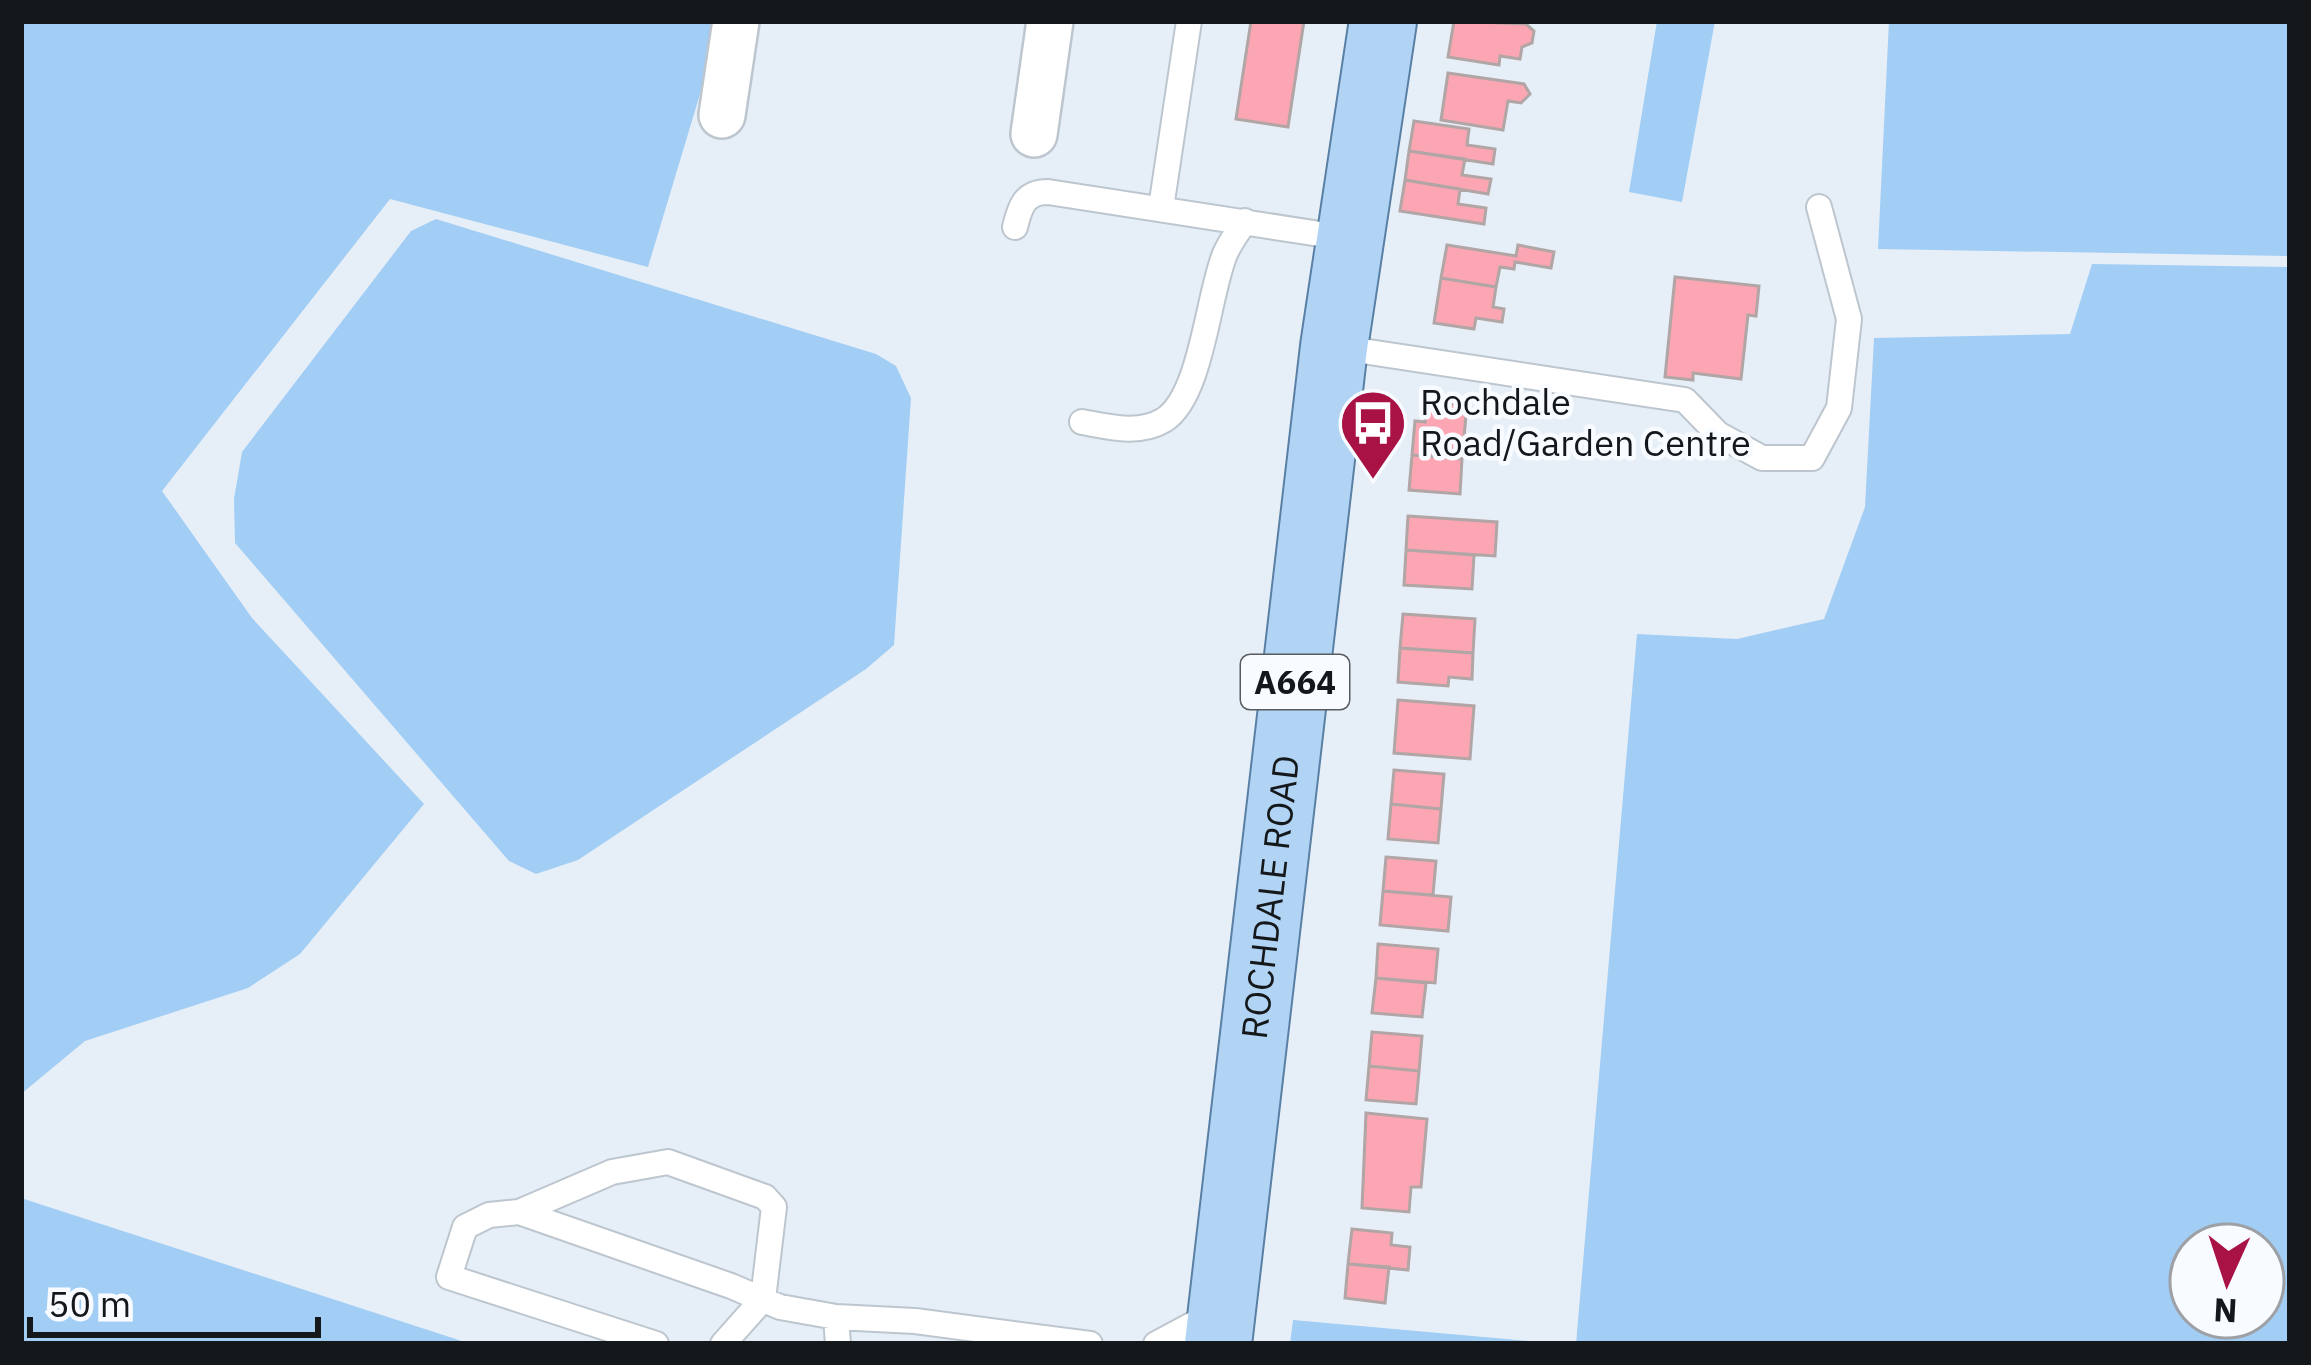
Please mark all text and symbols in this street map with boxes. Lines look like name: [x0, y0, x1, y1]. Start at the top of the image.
place label: Rochdale Road/Garden Centre: [1420, 378, 1751, 466]
bus stop icon: Rochdale Road/Garden Centre: [1338, 388, 1408, 482]
road number: A664: [1241, 655, 1349, 709]
street label: ROCHDALE ROAD: [1230, 753, 1309, 1041]
north arrow: [2167, 1221, 2287, 1341]
scale bar: [30, 1263, 318, 1337]
text: 50 m: [48, 1280, 131, 1327]
text: N: [2212, 1289, 2238, 1334]

